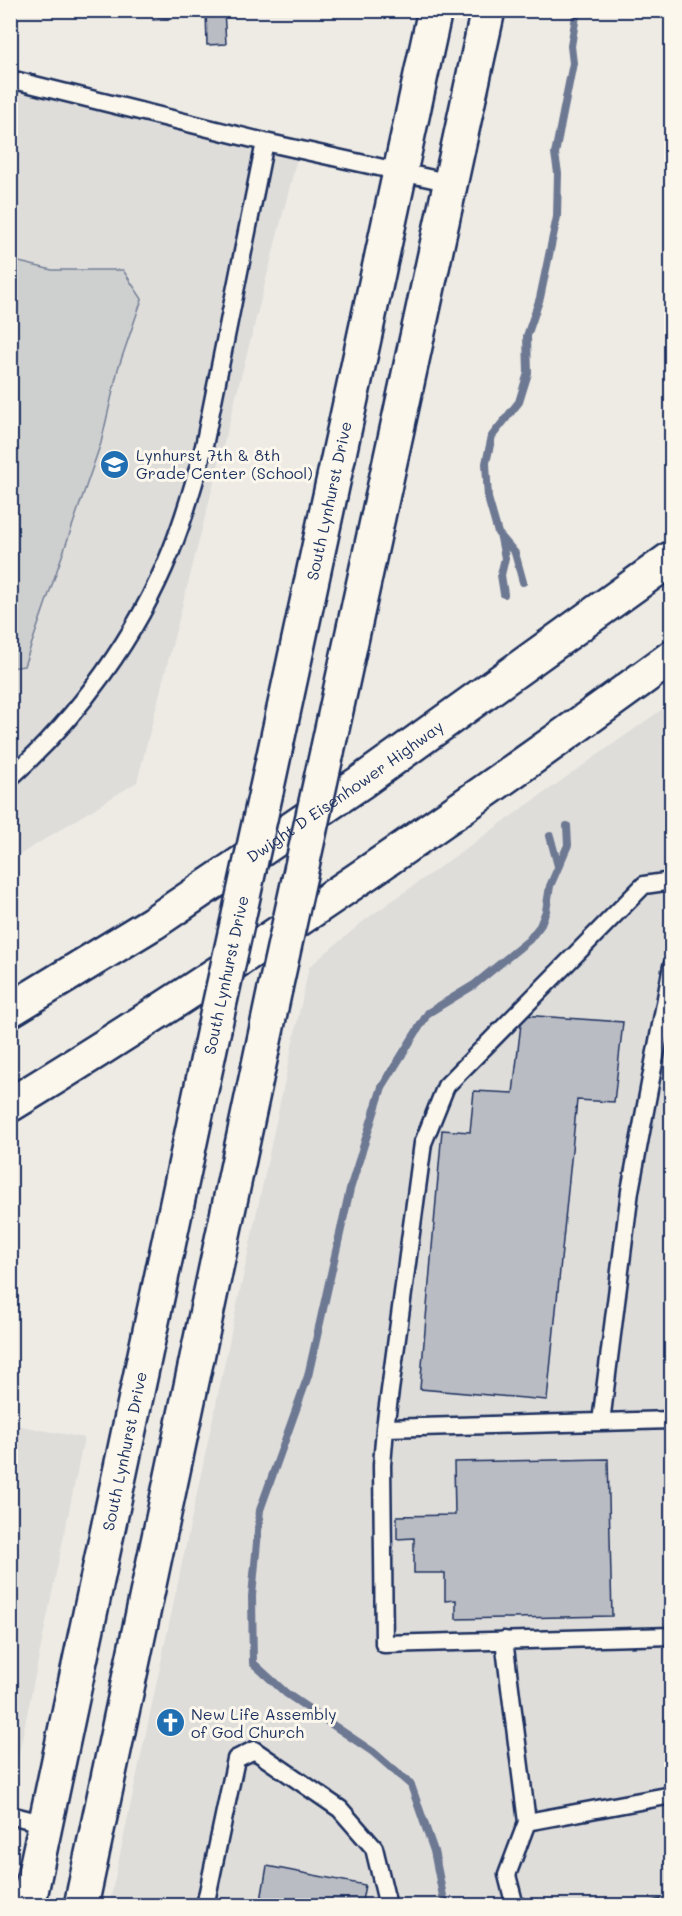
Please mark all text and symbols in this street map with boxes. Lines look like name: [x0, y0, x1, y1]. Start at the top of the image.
street label: South Lynhurst Drive: [301, 419, 356, 582]
place label: Lynhurst 7th & 8th Grade Center (School): [136, 444, 313, 483]
school or university icon: Lynhurst 7th & 8th Grade Center (School): [99, 448, 131, 480]
street label: Dwight D Eisenhower Highway: [242, 715, 447, 867]
street label: South Lynhurst Drive: [198, 893, 253, 1056]
street label: South Lynhurst Drive: [97, 1369, 151, 1533]
place label: New Life Assembly of God Church: [191, 1703, 337, 1742]
church icon: New Life Assembly of God Church: [154, 1707, 186, 1739]

